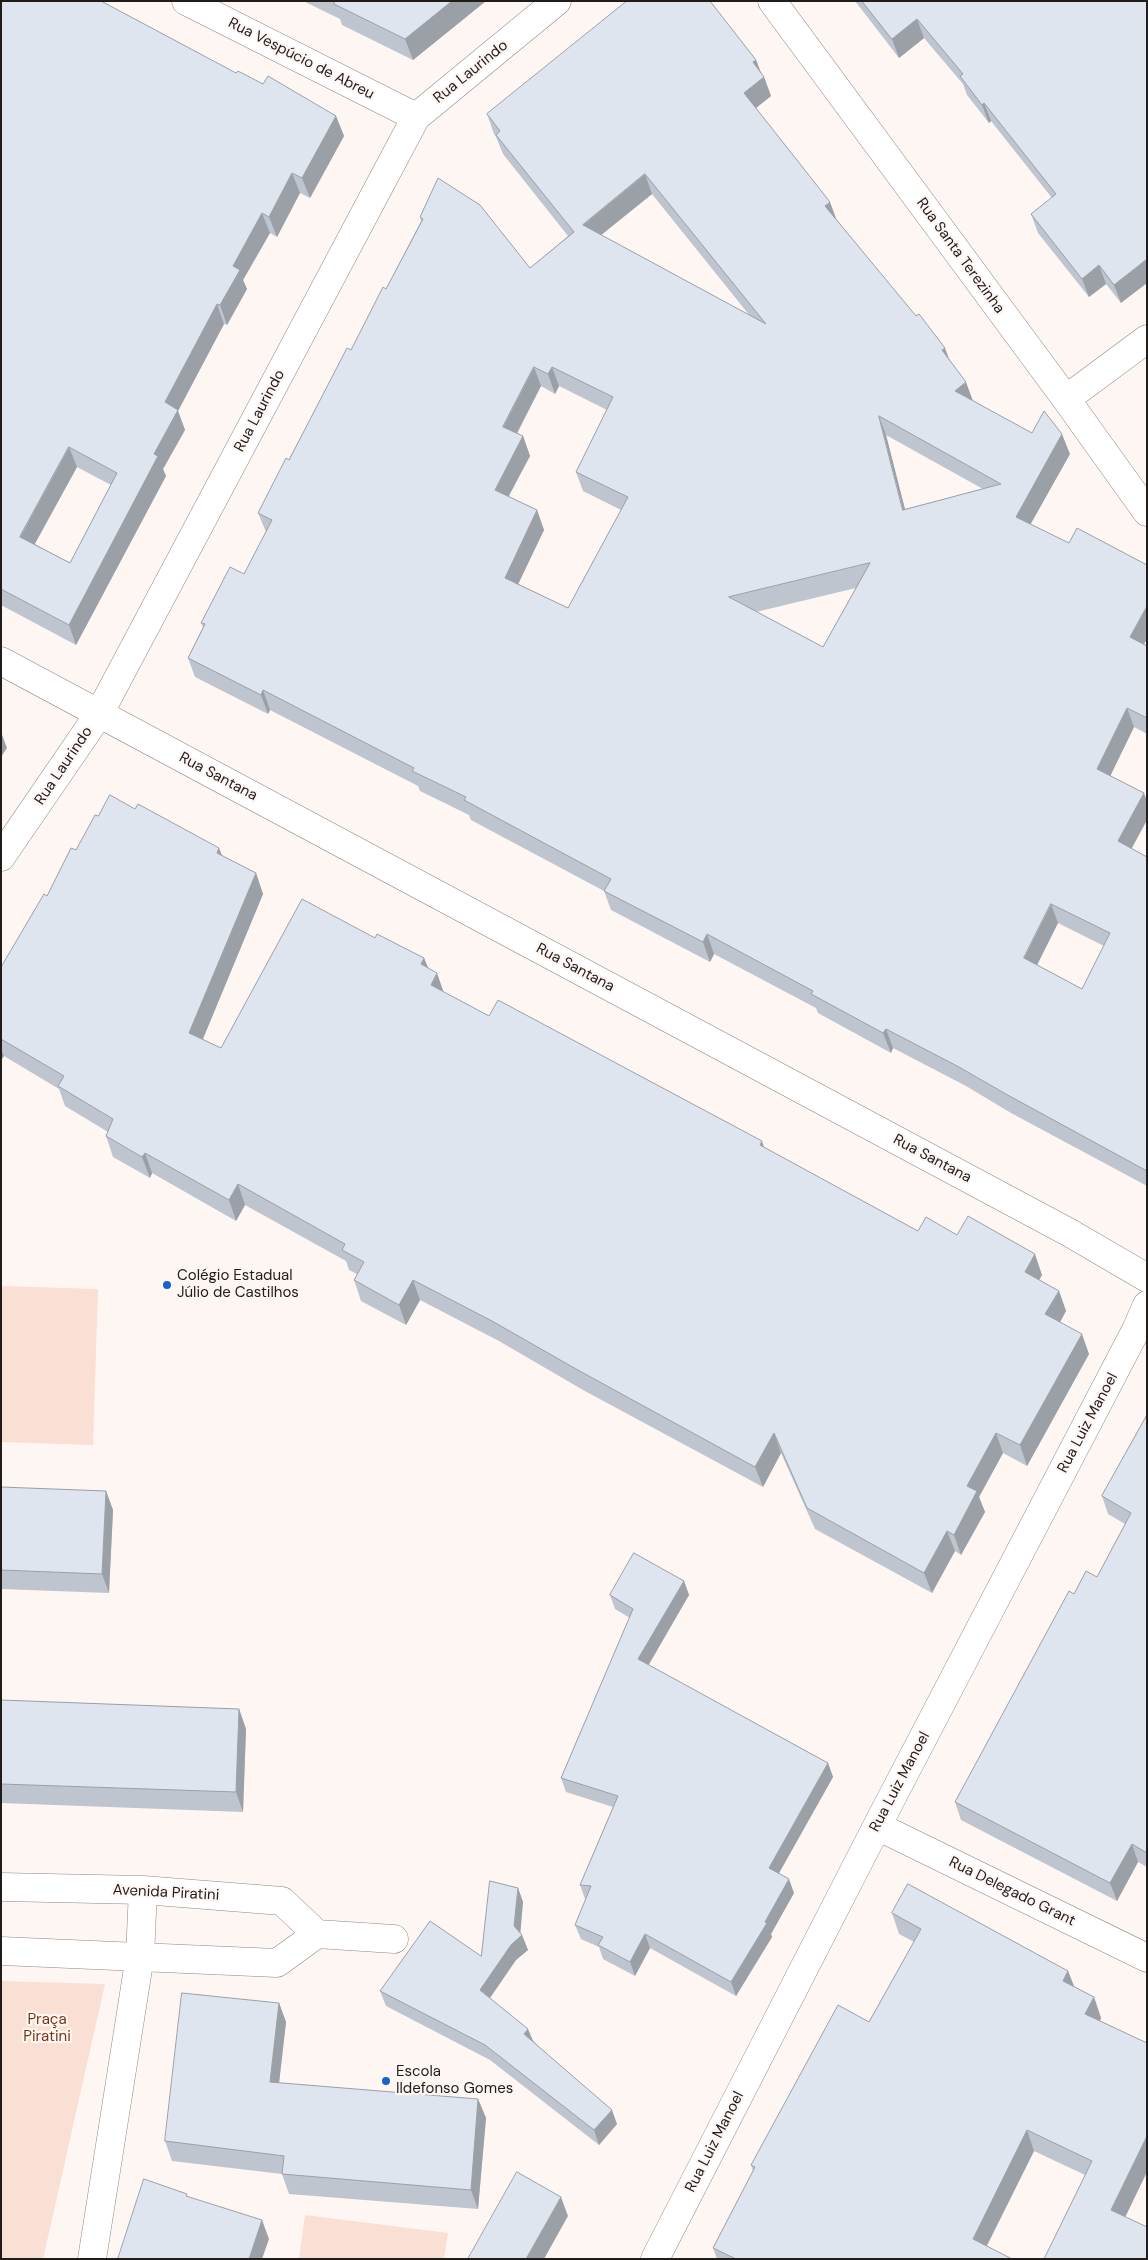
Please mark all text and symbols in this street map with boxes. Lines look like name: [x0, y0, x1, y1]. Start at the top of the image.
street label: Rua Vespúcio de Abreu: [225, 14, 377, 104]
street label: Rua Laurindo: [430, 37, 512, 107]
street label: Rua Santa Terezinha: [912, 195, 1008, 317]
street label: Rua Laurindo: [231, 367, 289, 455]
street label: Rua Laurindo: [31, 724, 97, 808]
street label: Rua Santana: [176, 749, 260, 805]
street label: Rua Santana: [533, 940, 617, 996]
street label: Rua Santana: [890, 1131, 974, 1187]
place label: Colégio Estadual Júlio de Castilhos: [177, 1267, 299, 1302]
marker: Colégio Estadual Júlio de Castilhos: [161, 1279, 173, 1291]
street label: Rua Luiz Manoel: [1054, 1370, 1122, 1476]
street label: Rua Luiz Manoel: [866, 1729, 934, 1835]
street label: Rua Delegado Grant: [946, 1854, 1078, 1930]
street label: Avenida Piratini: [112, 1881, 220, 1905]
park label: Praça Piratini: [23, 2011, 71, 2046]
place label: Escola Ildefonso Gomes: [396, 2063, 513, 2098]
marker: Escola Ildefonso Gomes: [380, 2075, 392, 2087]
street label: Rua Luiz Manoel: [682, 2089, 748, 2195]

